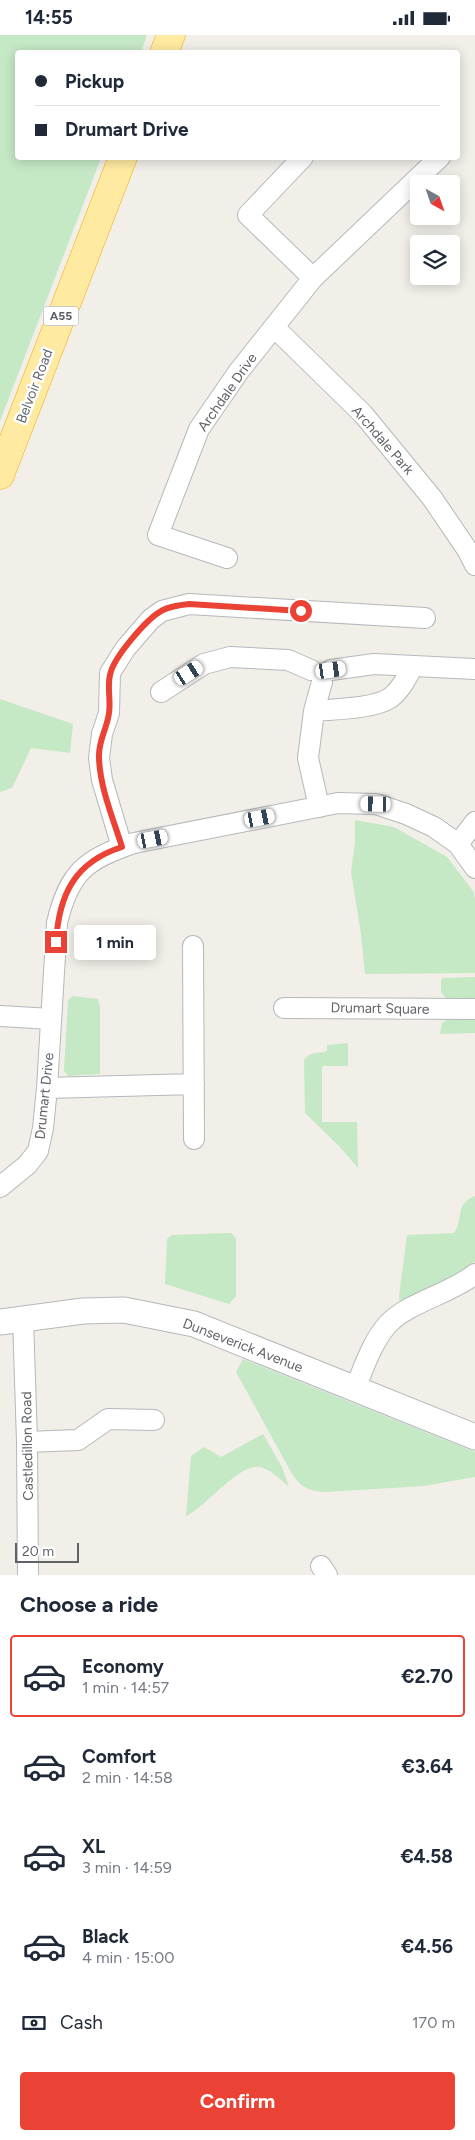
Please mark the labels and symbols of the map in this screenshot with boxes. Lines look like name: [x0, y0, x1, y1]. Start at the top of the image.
north arrow: [410, 175, 460, 225]
road number: A55: [44, 307, 78, 325]
street label: Belvoir Road: [13, 347, 56, 426]
street label: Archdale Drive: [194, 350, 261, 435]
street label: Archdale Park: [348, 402, 417, 478]
route start: [290, 600, 312, 622]
car: [172, 659, 205, 687]
car: [315, 660, 346, 680]
car: [360, 796, 391, 812]
car: [243, 808, 276, 828]
car: [136, 829, 169, 849]
callout: 1 min: [74, 925, 156, 959]
route end: [45, 931, 67, 953]
street label: Drumart Square: [330, 999, 430, 1018]
street label: Drumart Drive: [31, 1052, 58, 1140]
street label: Dunseverick Avenue: [180, 1315, 306, 1376]
street label: Castledillon Road: [18, 1391, 37, 1501]
scale bar: [15, 1540, 79, 1563]

